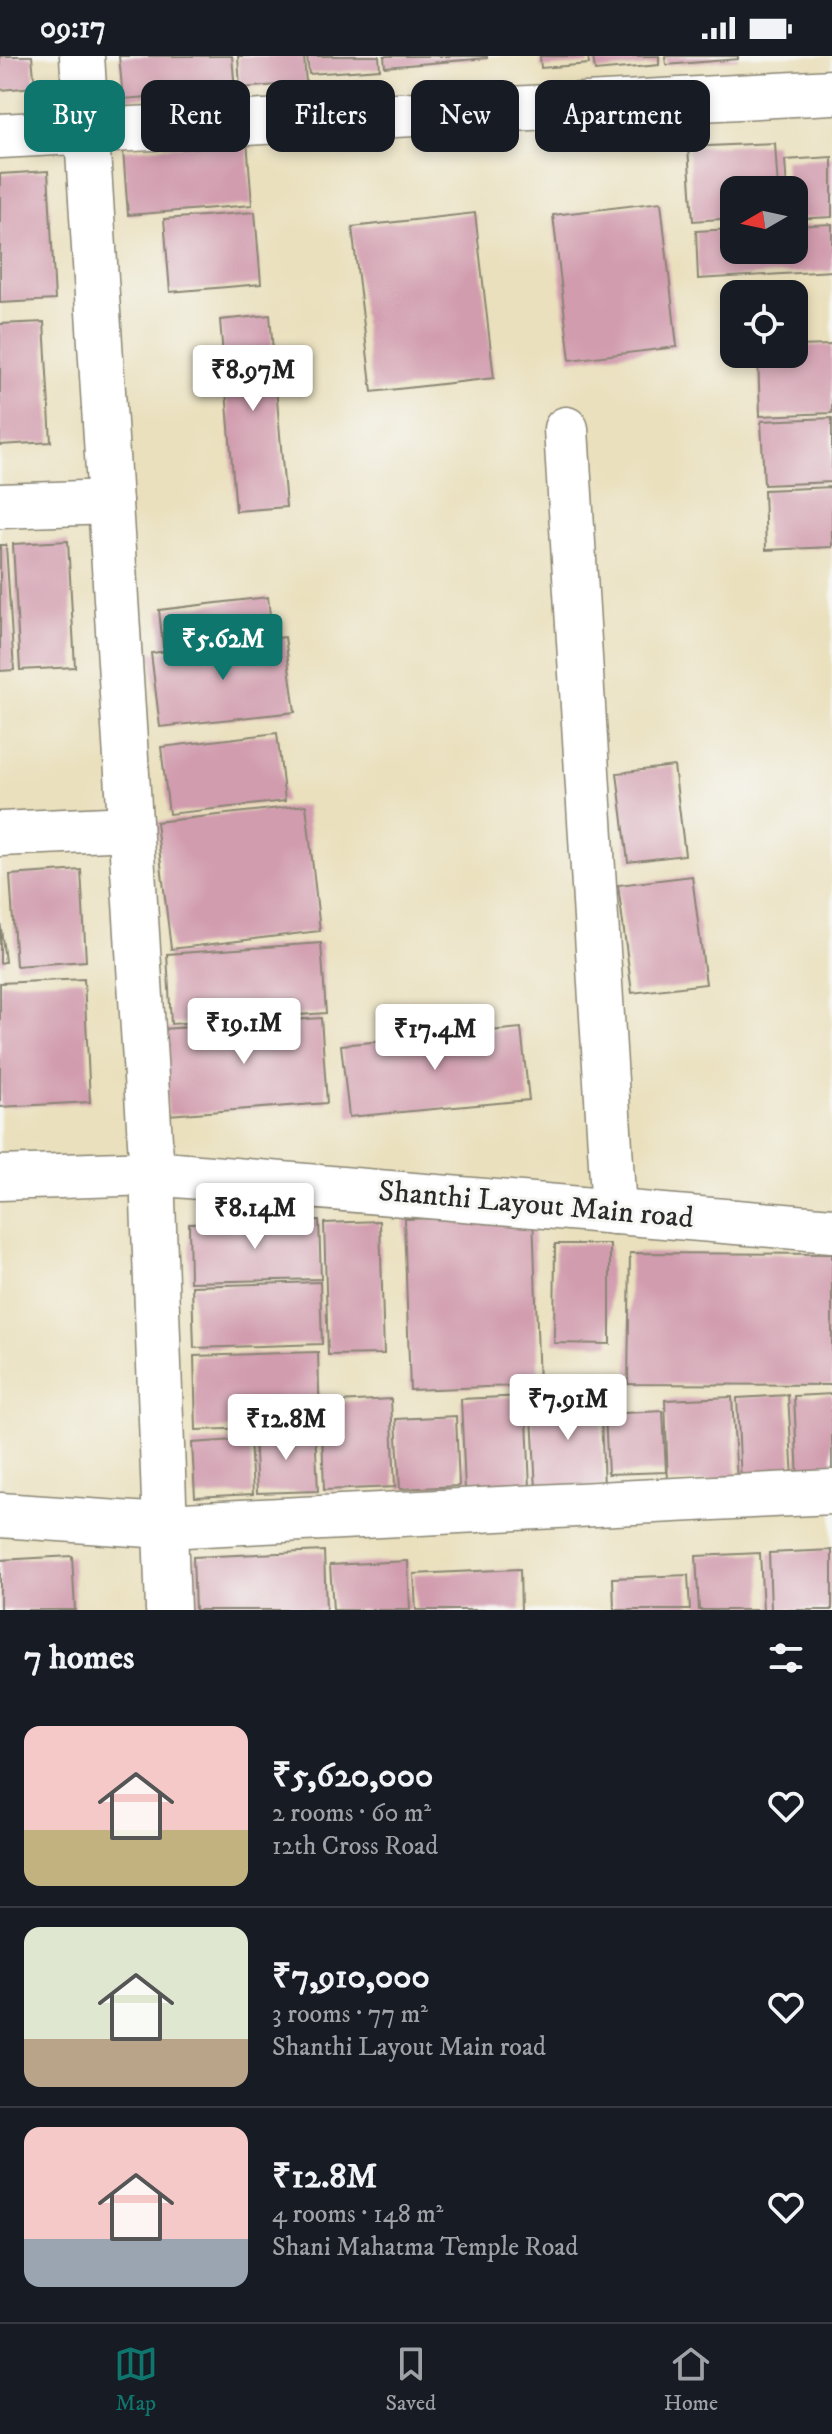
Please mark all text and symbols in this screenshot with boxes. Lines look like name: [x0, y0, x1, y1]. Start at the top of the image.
text: 09:17: [40, 10, 106, 47]
chip: Buy: [24, 80, 125, 152]
chip: Rent: [141, 80, 250, 152]
chip: Filters: [266, 80, 395, 152]
chip: New: [411, 80, 519, 152]
chip: Apartment: [535, 80, 710, 152]
north arrow: [720, 176, 808, 264]
map controls: [720, 176, 808, 368]
button: locate: [720, 280, 808, 368]
pin: ₹8.97M: [188, 345, 318, 413]
text: ₹8.97M: [211, 354, 295, 387]
pin: ₹5.62M: [158, 614, 288, 682]
text: ₹5.62M: [181, 623, 265, 656]
pin: ₹19.1M: [179, 998, 309, 1066]
pin: ₹17.4M: [370, 1004, 500, 1072]
text: ₹19.1M: [206, 1007, 282, 1040]
text: ₹17.4M: [393, 1013, 477, 1046]
street label: Shanthi Layout Main road: [377, 1173, 695, 1237]
pin: ₹8.14M: [190, 1183, 320, 1251]
text: ₹8.14M: [214, 1192, 296, 1225]
pin: ₹7.91M: [503, 1374, 633, 1442]
text: ₹7.91M: [528, 1383, 608, 1416]
pin: ₹12.8M: [221, 1394, 351, 1462]
text: ₹12.8M: [246, 1403, 326, 1436]
icon: filters: [764, 1636, 808, 1680]
text: 7 homes: [24, 1637, 134, 1679]
text: ₹5,620,000: [272, 1755, 433, 1797]
icon: home: [88, 1758, 184, 1854]
icon: heart: [764, 1784, 808, 1828]
text: 2 rooms · 60 m²: [272, 1797, 431, 1830]
text: 12th Cross Road: [272, 1830, 438, 1863]
text: ₹7,910,000: [272, 1956, 430, 1998]
icon: home: [88, 1959, 184, 2055]
icon: heart: [764, 1985, 808, 2029]
text: 3 rooms · 77 m²: [272, 1998, 428, 2031]
text: Shanthi Layout Main road: [272, 2031, 546, 2064]
text: ₹12.8M: [272, 2156, 377, 2198]
icon: home: [88, 2159, 184, 2255]
icon: heart: [764, 2185, 808, 2229]
text: 4 rooms · 148 m²: [272, 2198, 443, 2231]
text: Shani Mahatma Temple Road: [272, 2231, 578, 2264]
tab: Map: [114, 2342, 158, 2417]
tab: Saved: [386, 2342, 436, 2417]
tab: Home: [664, 2342, 718, 2417]

